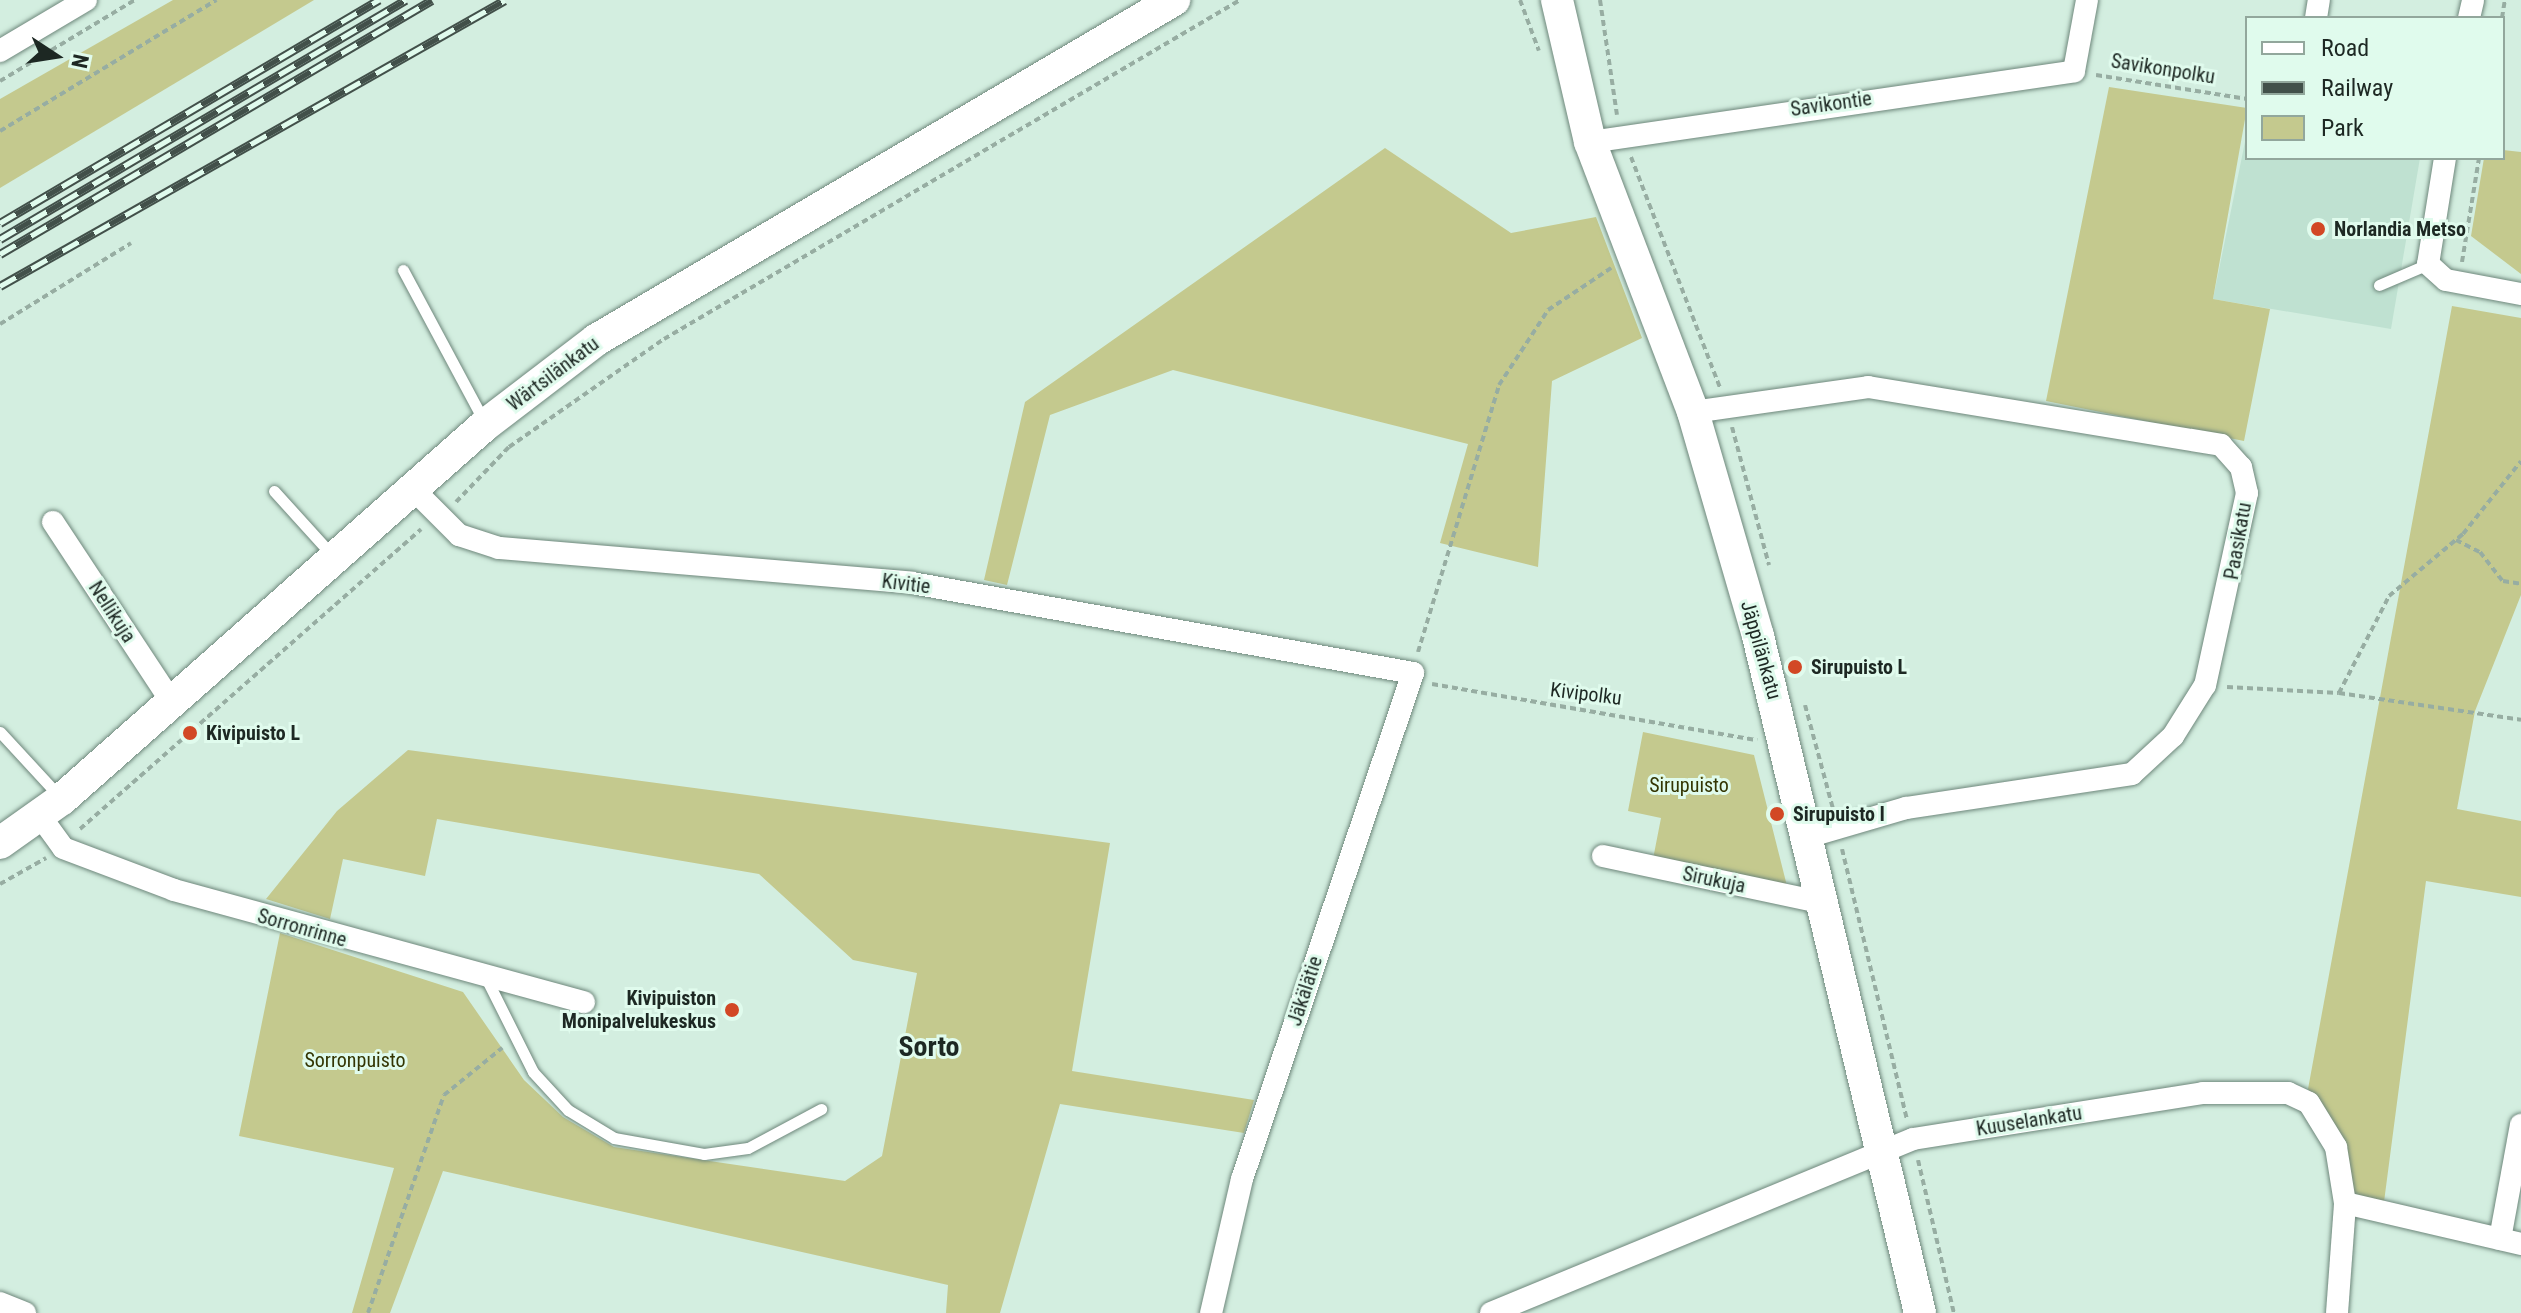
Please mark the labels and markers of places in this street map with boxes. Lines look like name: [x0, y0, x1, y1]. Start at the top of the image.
place label: Norlandia Metso: [2334, 217, 2466, 241]
marker: Norlandia Metso: [2309, 220, 2327, 238]
place label: Sirupuisto L: [1811, 655, 1907, 679]
marker: Sirupuisto L: [1786, 658, 1804, 676]
place label: Kivipuisto L: [206, 721, 300, 745]
marker: Kivipuisto L: [181, 724, 199, 742]
place label: Sirupuisto I: [1793, 802, 1885, 826]
marker: Sirupuisto I: [1768, 805, 1786, 823]
place label: Kivipuiston Monipalvelukeskus: [562, 986, 716, 1033]
marker: Kivipuiston Monipalvelukeskus: [723, 1001, 741, 1019]

